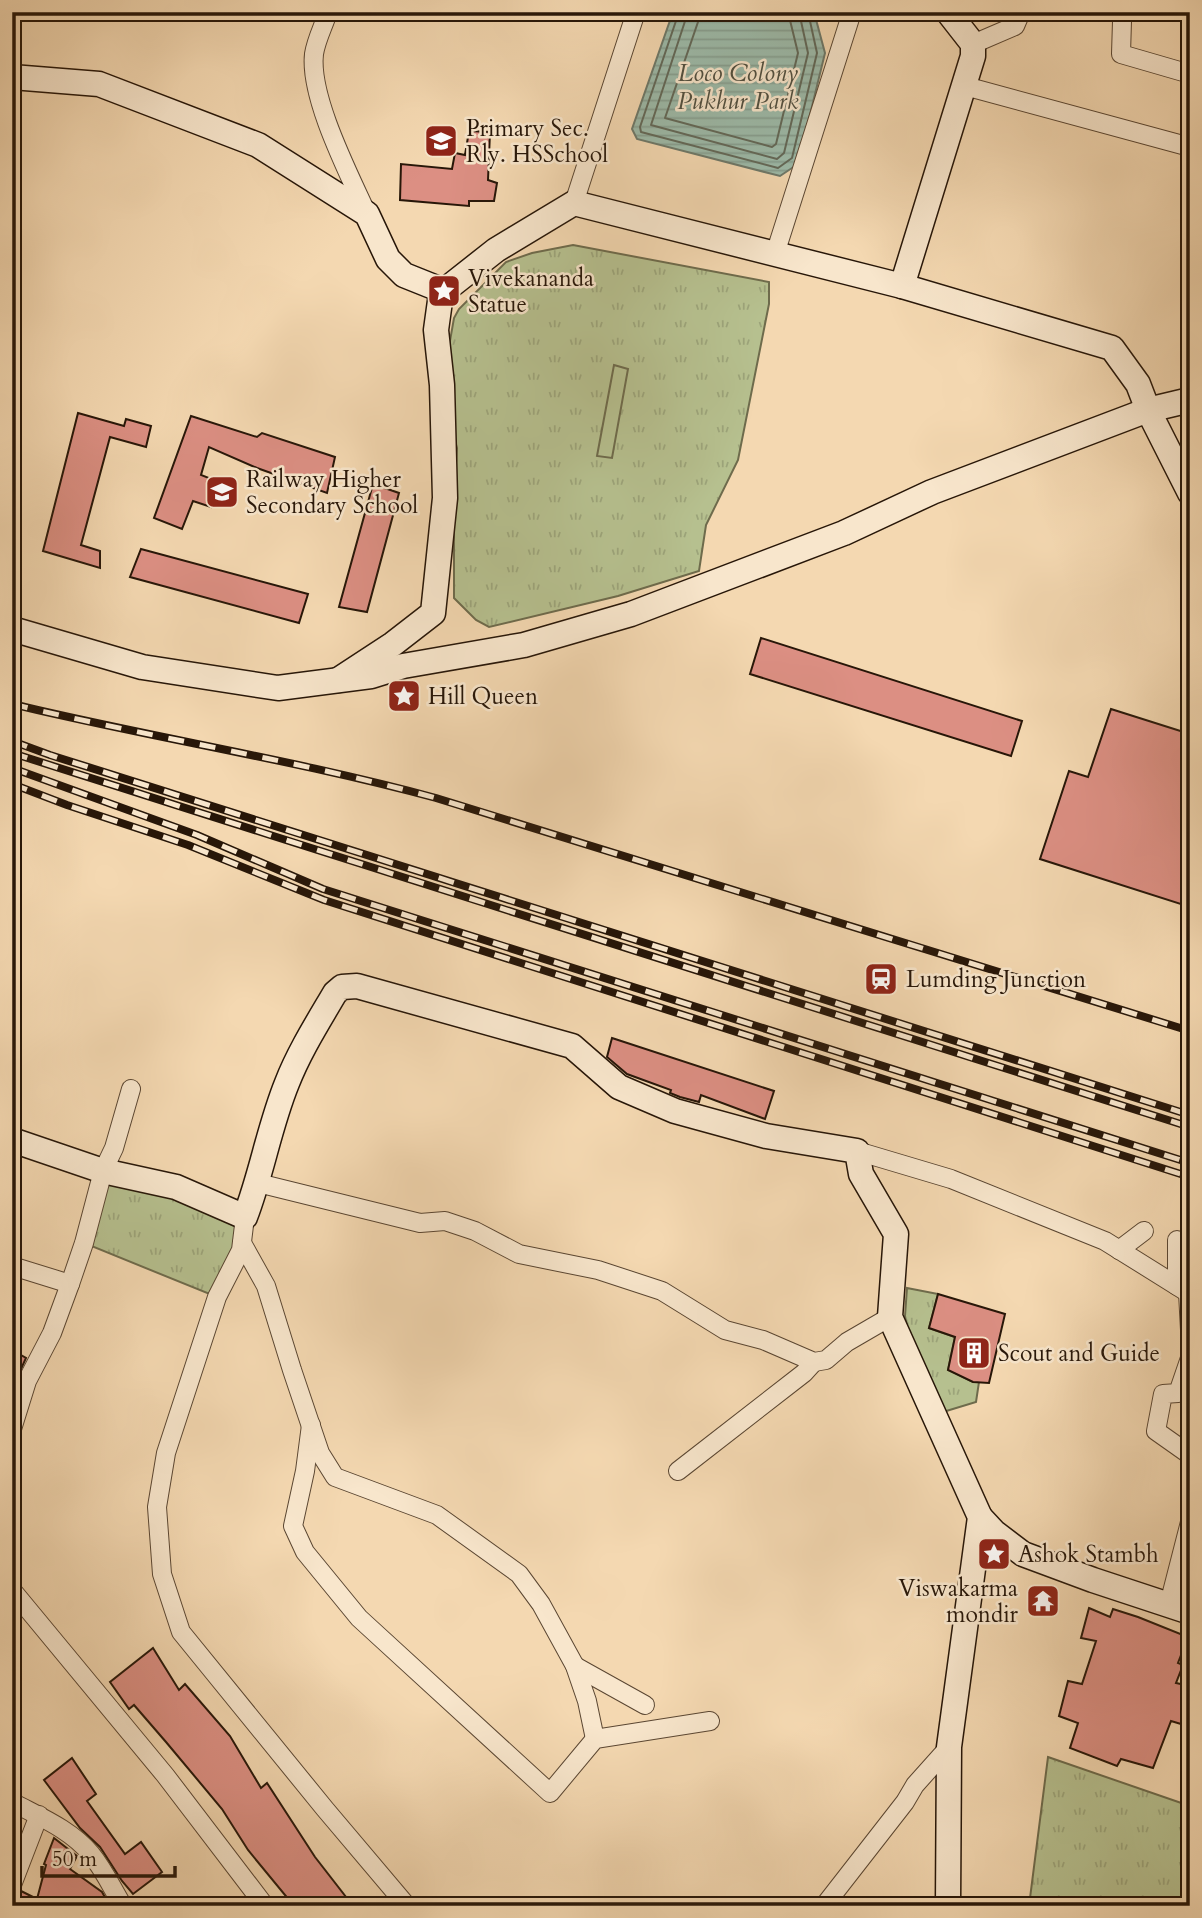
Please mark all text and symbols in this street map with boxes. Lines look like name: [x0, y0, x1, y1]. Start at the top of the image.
water label: Loco Colony Pukhur Park: [677, 57, 799, 118]
place label: Primary Sec. Rly. HSSchool: [466, 113, 608, 170]
school or university icon: Primary Sec. Rly. HSSchool: [422, 122, 460, 160]
place label: Vivekananda Statue: [468, 263, 594, 320]
place icon: Vivekananda Statue: [425, 272, 463, 310]
place label: Railway Higher Secondary School: [246, 464, 418, 521]
school or university icon: Railway Higher Secondary School: [203, 473, 241, 511]
place icon: Hill Queen: [385, 677, 423, 715]
place label: Hill Queen: [428, 681, 538, 712]
station icon: Lumding Junction: [862, 960, 900, 998]
place label: Lumding Junction: [906, 964, 1086, 995]
building icon: Scout and Guide: [955, 1334, 993, 1372]
place label: Scout and Guide: [998, 1338, 1160, 1369]
place icon: Ashok Stambh: [975, 1535, 1013, 1573]
place label: Ashok Stambh: [1018, 1539, 1159, 1570]
place label: Viswakarma mondir: [899, 1573, 1019, 1630]
temple icon: Viswakarma mondir: [1024, 1582, 1062, 1620]
scale bar: [42, 1834, 175, 1878]
text: 50 m: [52, 1845, 97, 1874]

